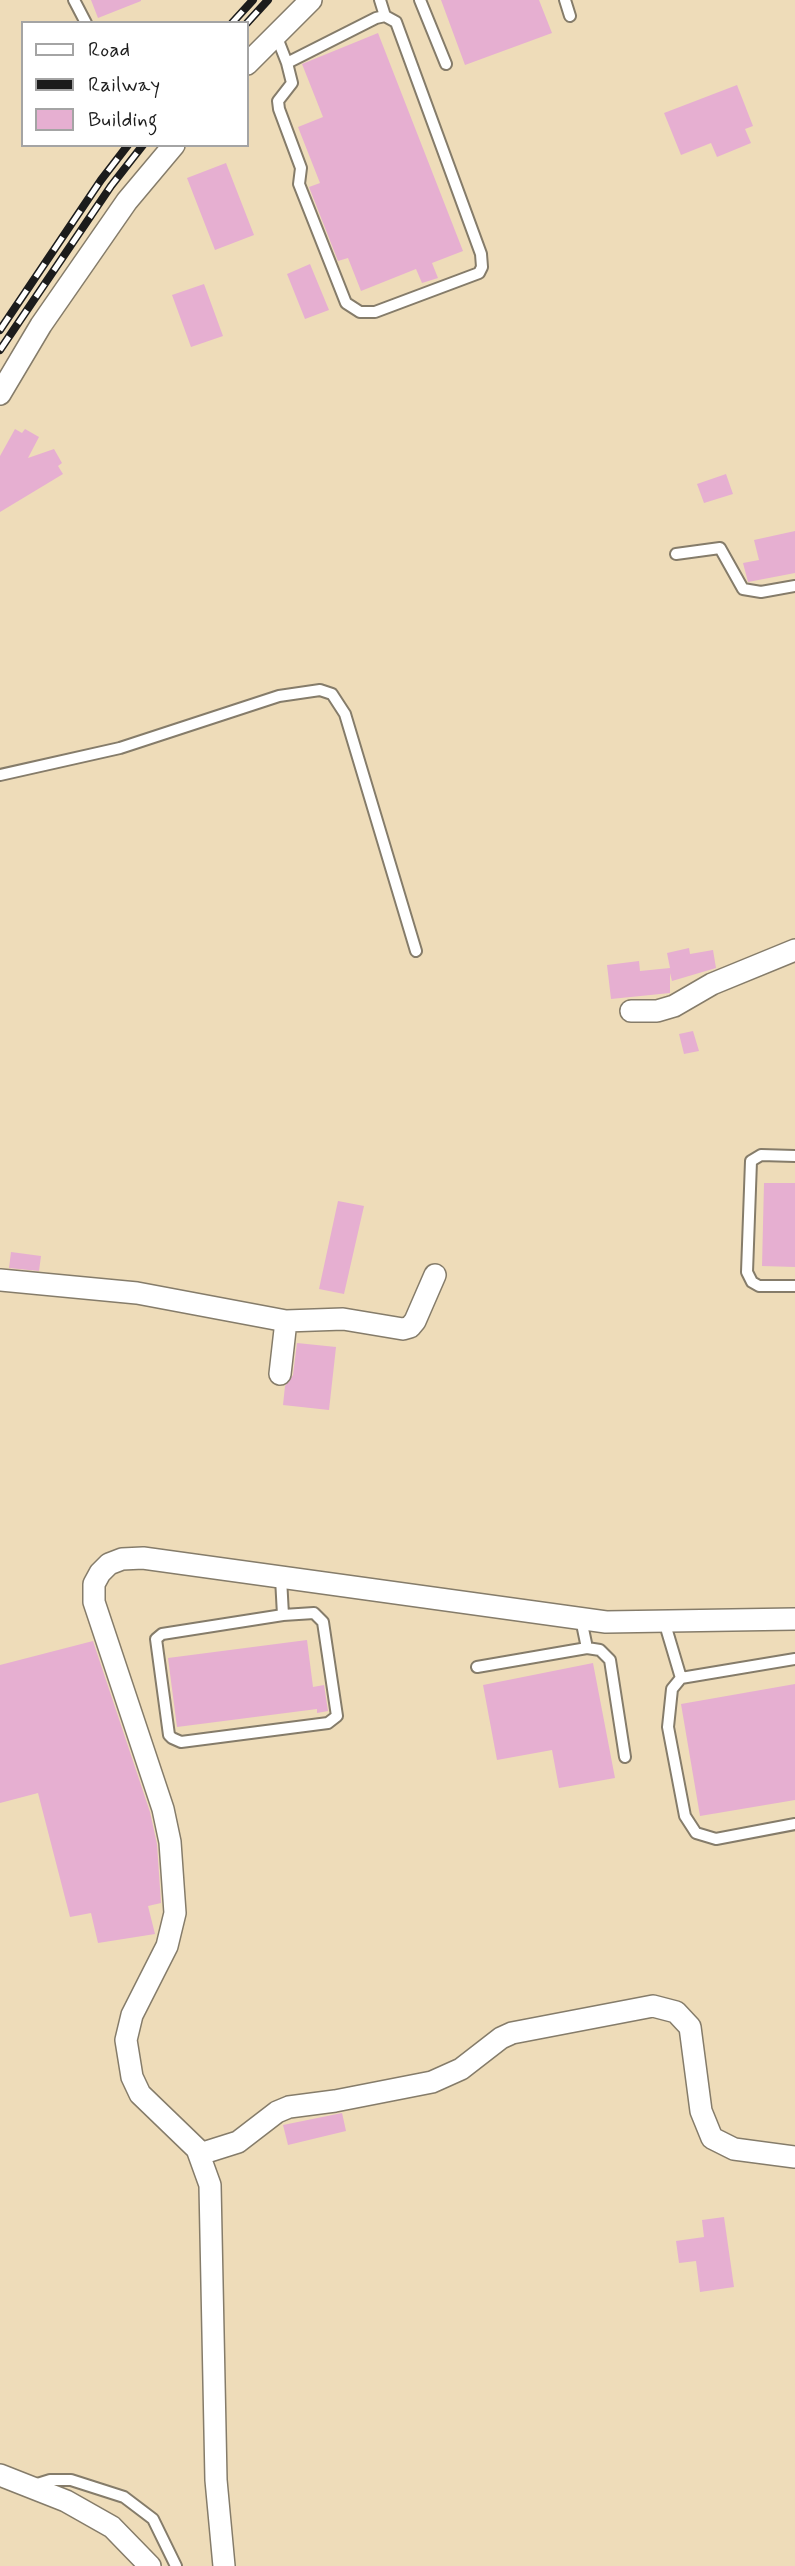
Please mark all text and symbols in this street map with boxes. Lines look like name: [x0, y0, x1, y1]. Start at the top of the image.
legend: [21, 21, 248, 147]
text: Road: [88, 36, 130, 64]
text: Railway: [88, 71, 160, 99]
text: Building: [88, 106, 158, 134]

